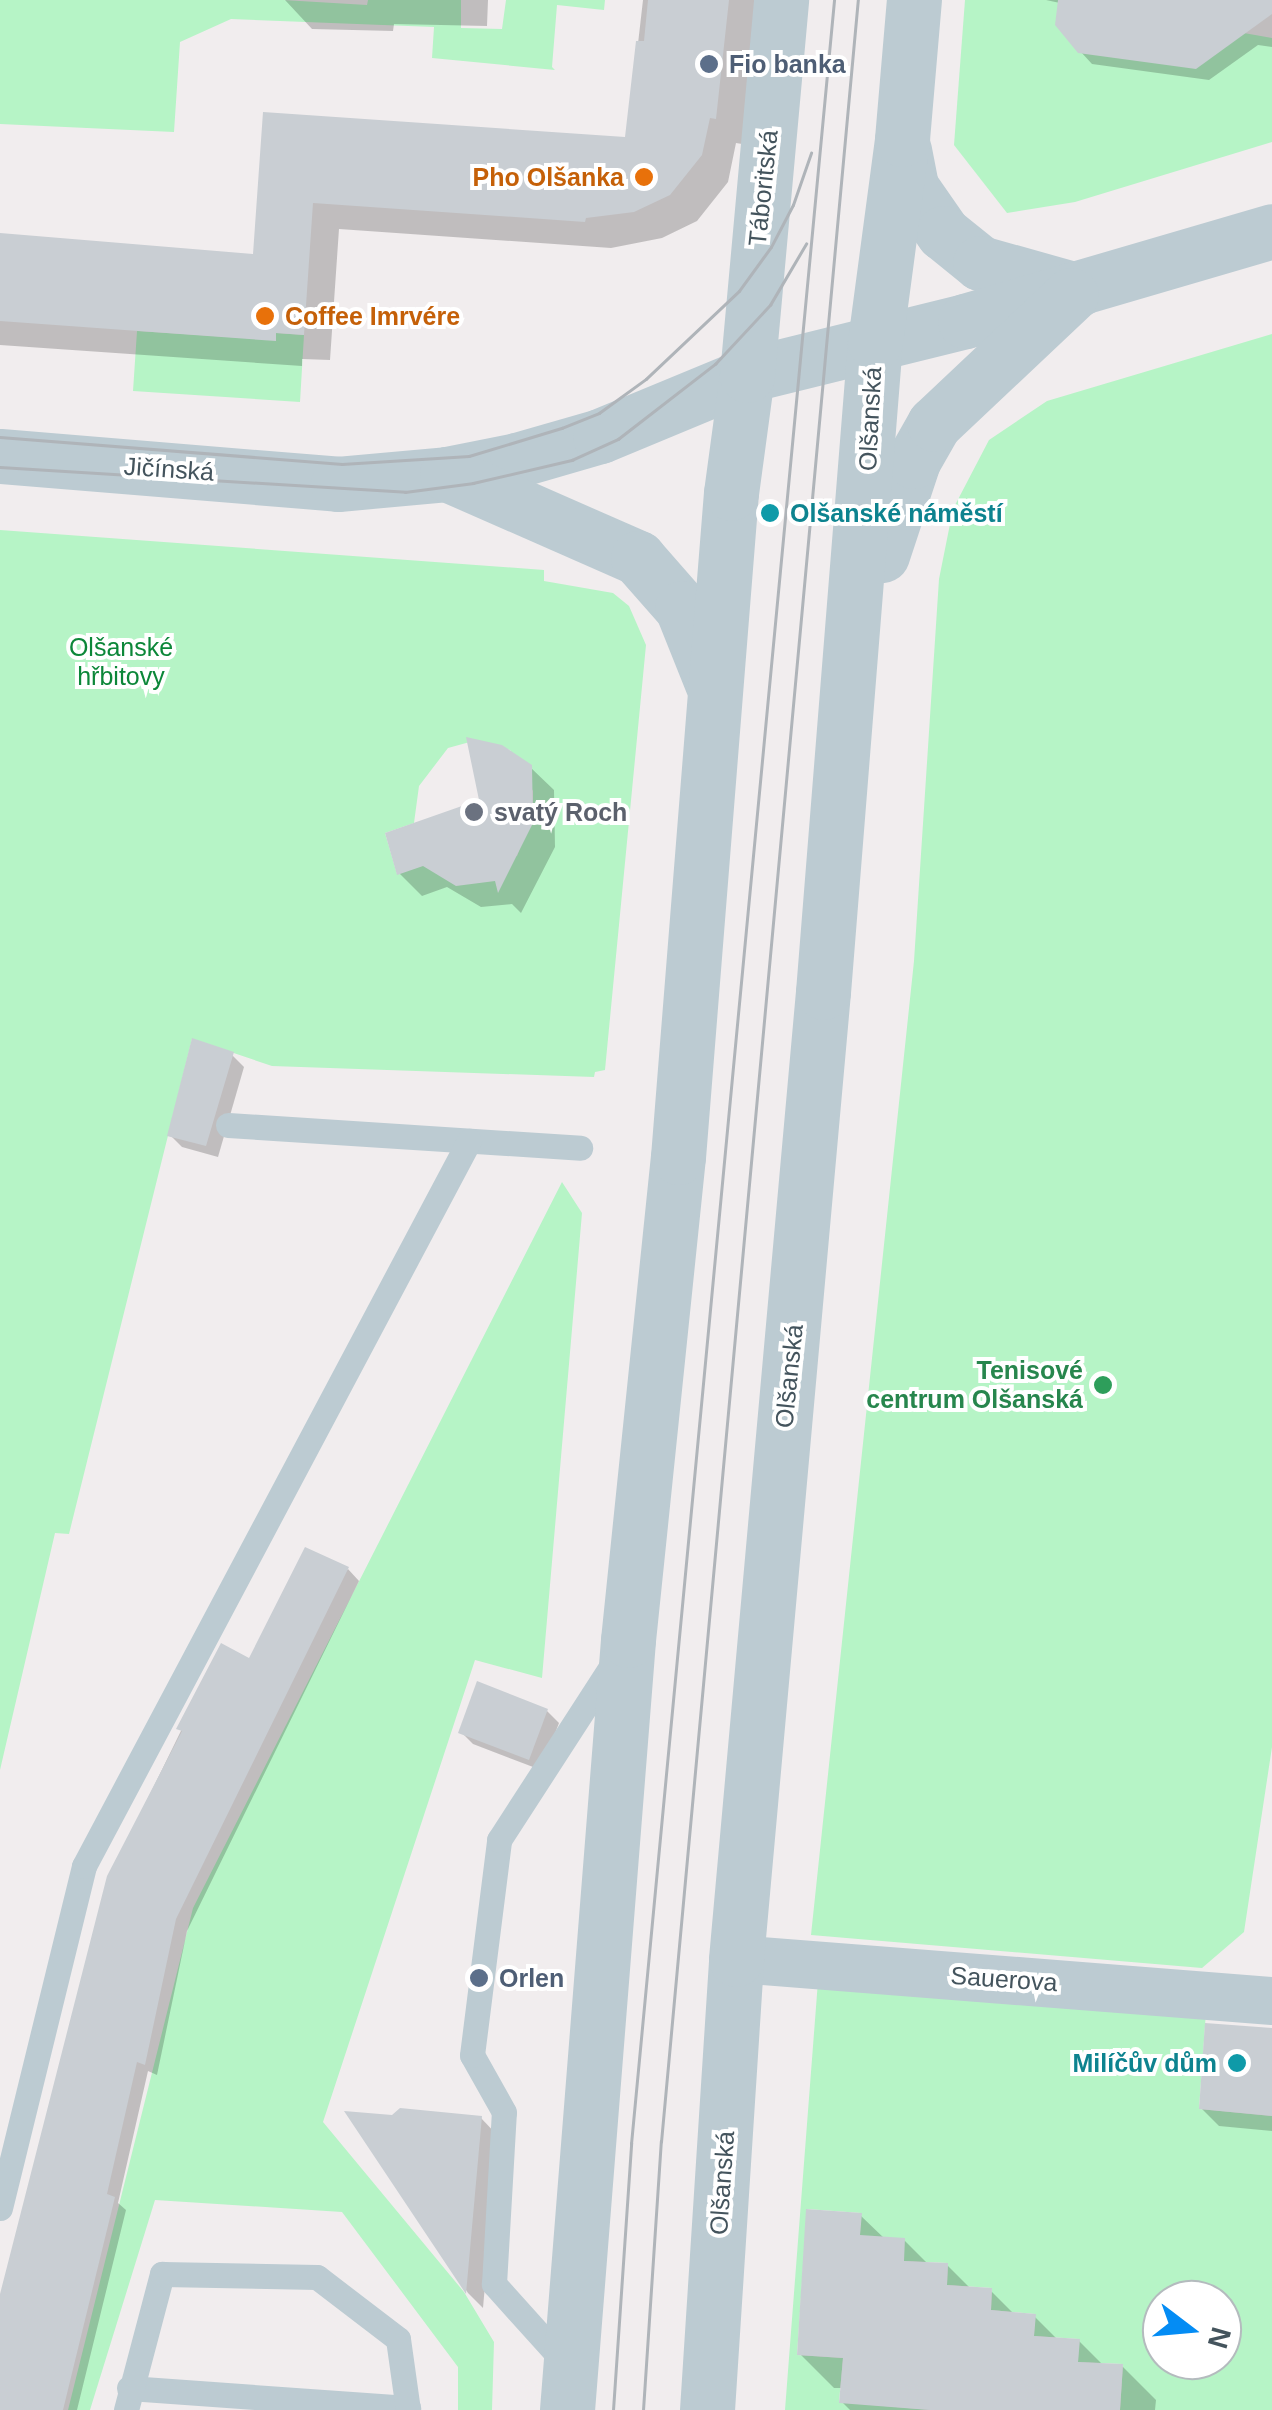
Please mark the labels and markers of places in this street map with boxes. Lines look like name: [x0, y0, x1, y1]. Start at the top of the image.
place label: Fio banka: [729, 49, 846, 79]
marker: Fio banka: [698, 53, 720, 75]
place label: Pho Olšanka: [473, 162, 624, 192]
marker: Pho Olšanka: [633, 166, 655, 188]
place label: Coffee Imrvére: [285, 301, 460, 331]
marker: Coffee Imrvére: [254, 305, 276, 327]
place label: Olšanské náměstí: [790, 498, 1003, 528]
marker: Olšanské náměstí: [759, 502, 781, 524]
place label: svatý Roch: [494, 797, 627, 827]
marker: svatý Roch: [463, 801, 485, 823]
place label: Tenisové centrum Olšanská: [866, 1356, 1083, 1415]
marker: Tenisové centrum Olšanská: [1092, 1374, 1114, 1396]
place label: Orlen: [499, 1963, 564, 1993]
marker: Orlen: [468, 1967, 490, 1989]
place label: Milíčův dům: [1073, 2048, 1217, 2078]
marker: Milíčův dům: [1226, 2052, 1248, 2074]

